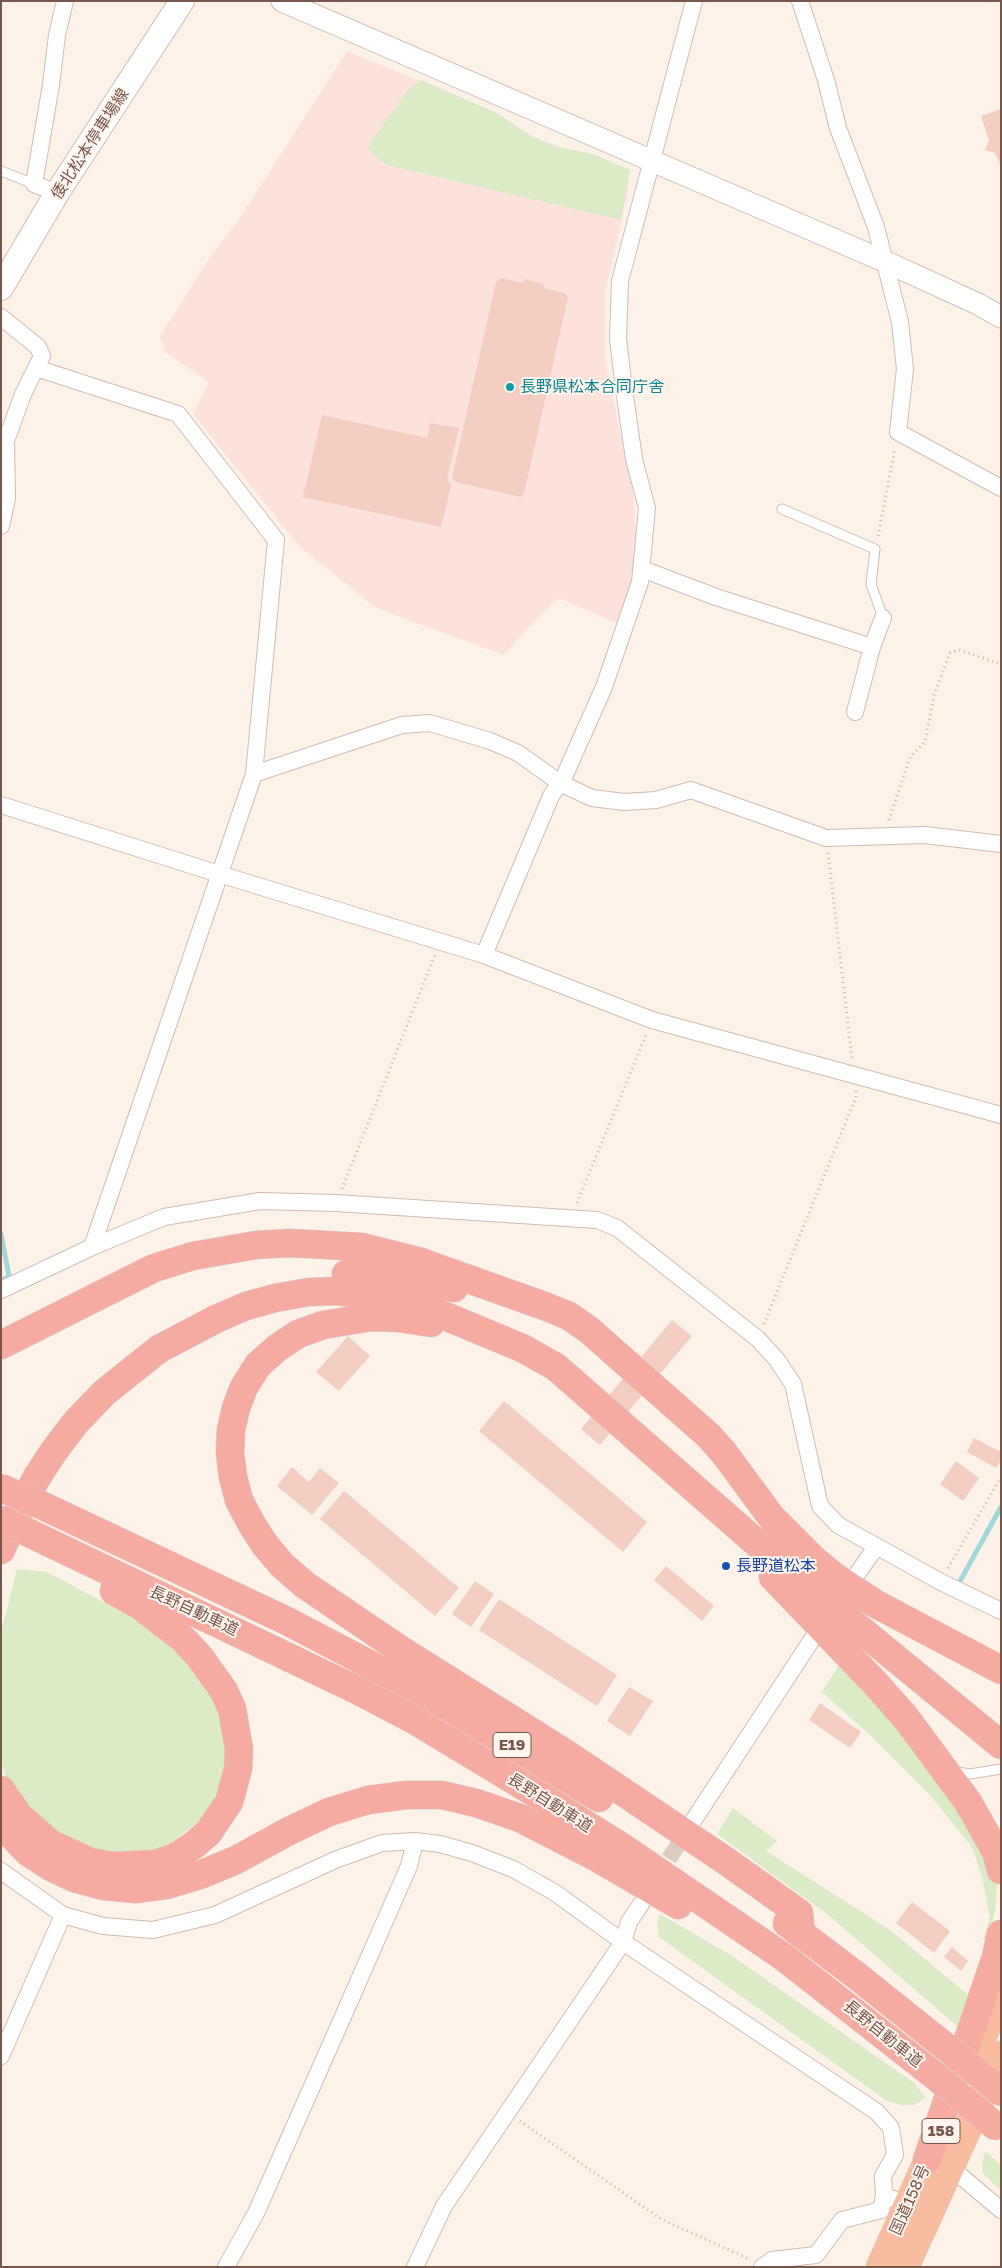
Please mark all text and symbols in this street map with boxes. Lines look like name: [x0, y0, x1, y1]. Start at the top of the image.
street label: 倭北松本停車場線: [47, 85, 133, 203]
place label: 長野県松本合同庁舎: [520, 377, 664, 397]
marker: 長野県松本合同庁舎: [504, 381, 516, 393]
place label: 長野道松本: [736, 1556, 816, 1576]
marker: 長野道松本: [720, 1560, 732, 1572]
street label: 長野自動車道: [146, 1582, 242, 1640]
road number: E19: [493, 1732, 531, 1758]
street label: 長野自動車道: [504, 1769, 596, 1837]
street label: 長野自動車道: [840, 1996, 926, 2072]
road number: 158: [922, 2118, 960, 2144]
street label: 国道158号: [886, 2162, 934, 2238]

